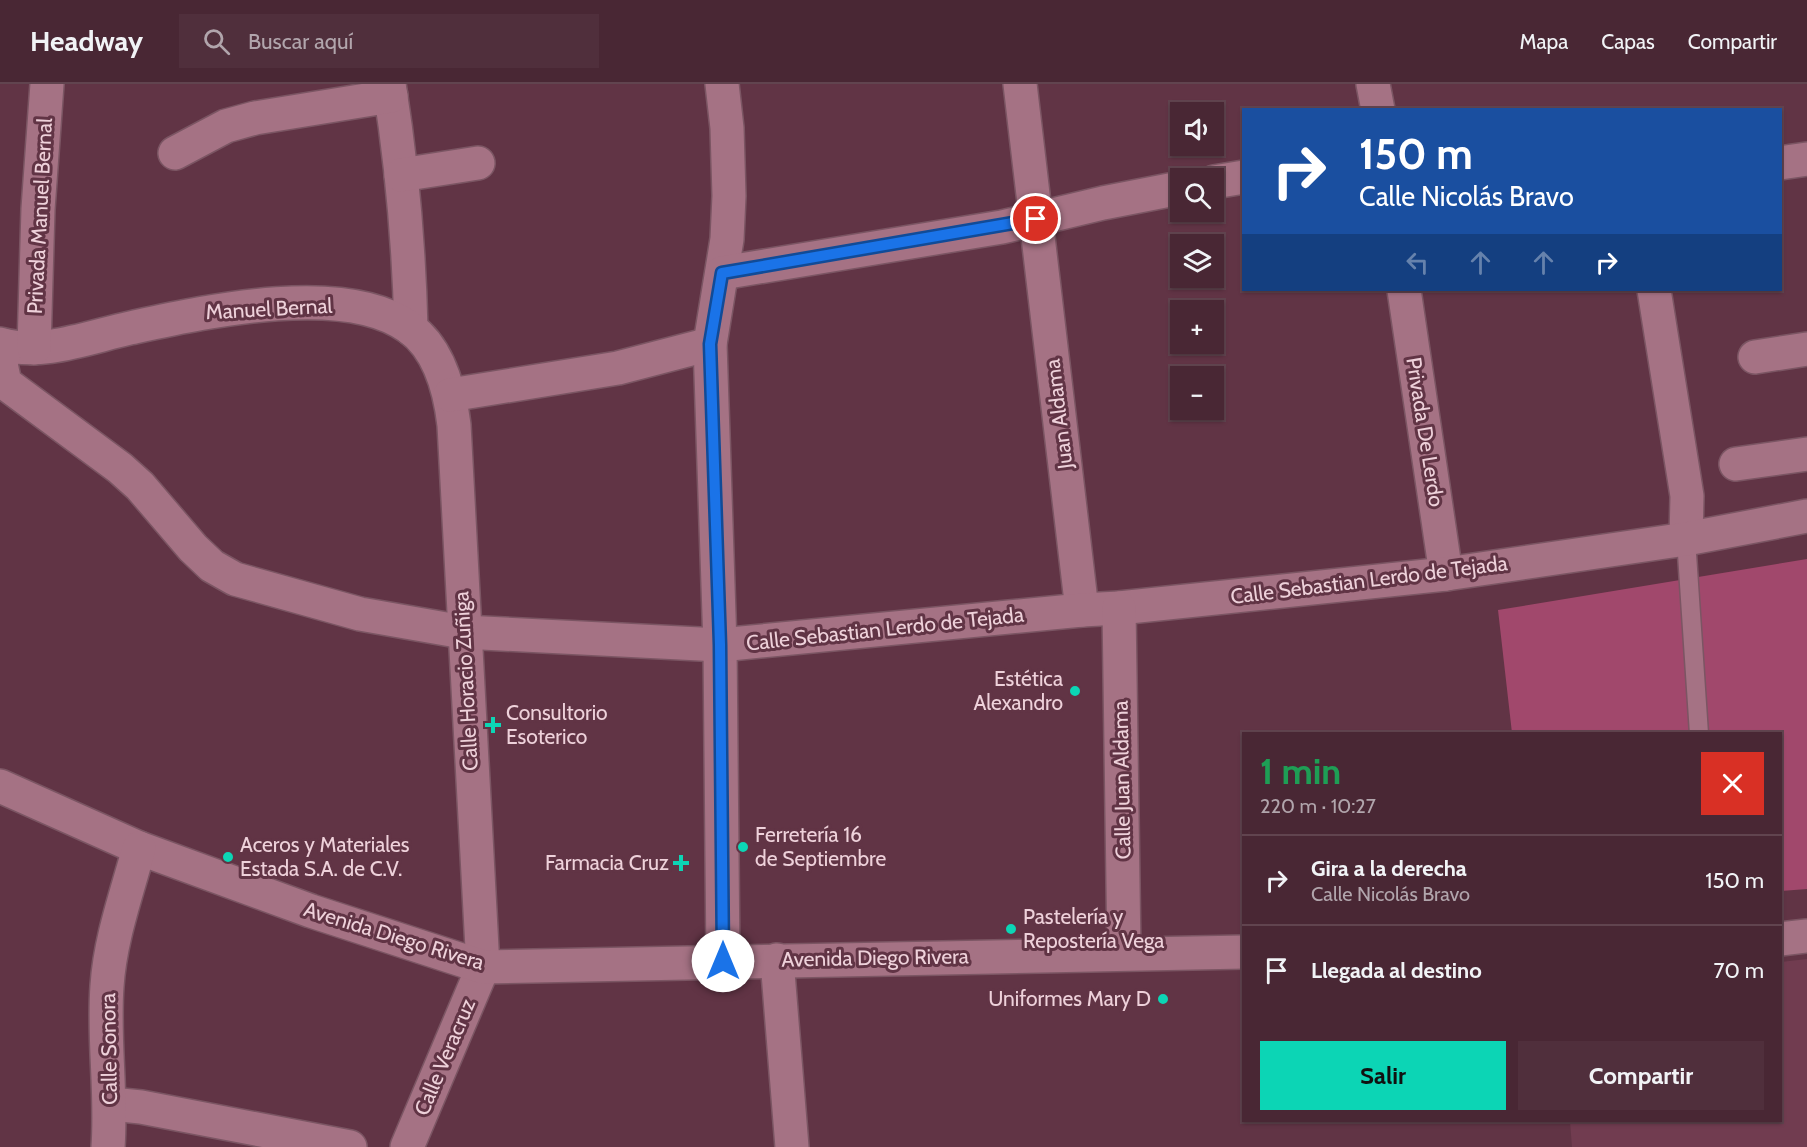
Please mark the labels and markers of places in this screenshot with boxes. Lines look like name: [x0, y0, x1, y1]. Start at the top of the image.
pin: [1010, 193, 1061, 244]
place label: Estética Alexandro: [973, 666, 1063, 715]
marker: Estética Alexandro: [1068, 684, 1082, 698]
place label: Consultorio Esoterico: [506, 700, 608, 749]
marker: Consultorio Esoterico: [484, 716, 502, 734]
place label: Ferretería 16 de Septiembre: [755, 822, 886, 871]
place label: Aceros y Materiales Estada S.A. de C.V.: [240, 832, 410, 881]
marker: Ferretería 16 de Septiembre: [736, 840, 750, 854]
marker: Aceros y Materiales Estada S.A. de C.V.: [221, 850, 235, 864]
place label: Farmacia Cruz: [545, 850, 669, 875]
marker: Farmacia Cruz: [674, 856, 688, 870]
place label: Pastelería y Repostería Vega: [1023, 904, 1164, 953]
marker: Pastelería y Repostería Vega: [1004, 922, 1018, 936]
place label: Uniformes Mary D: [988, 986, 1151, 1011]
marker: Uniformes Mary D: [1156, 992, 1170, 1006]

